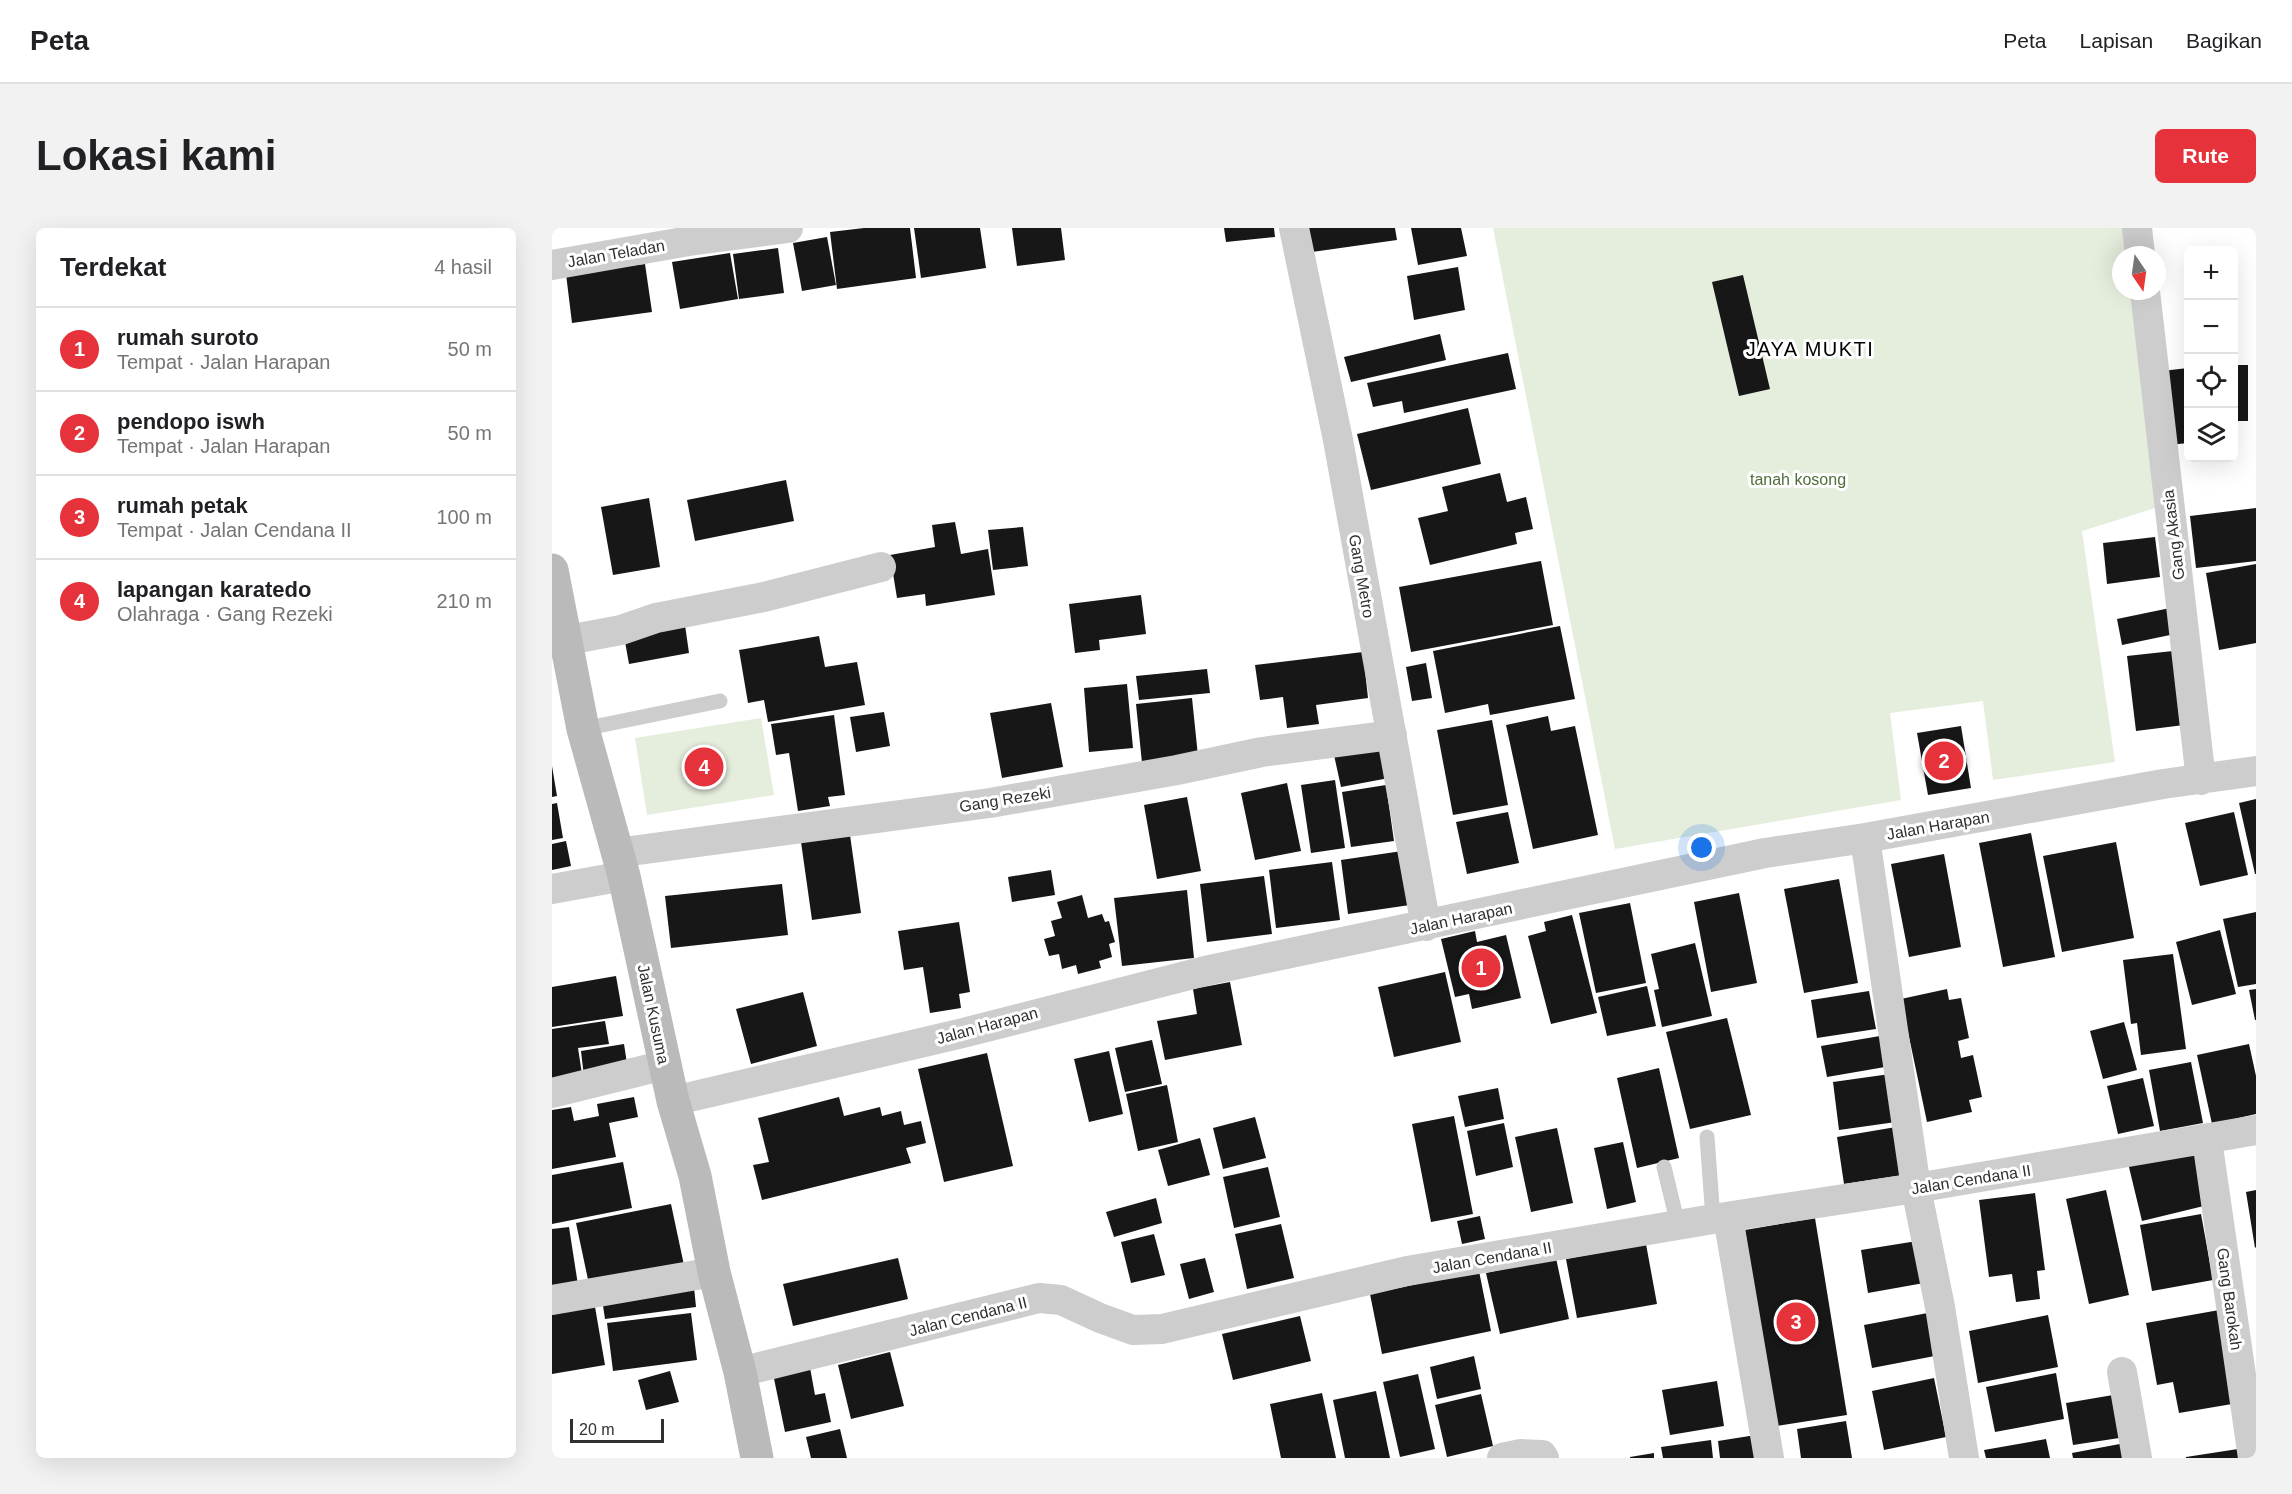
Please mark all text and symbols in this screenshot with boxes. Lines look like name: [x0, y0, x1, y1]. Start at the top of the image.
text: Peta: [30, 25, 89, 56]
text: Peta: [2003, 29, 2047, 52]
text: Lapisan: [2080, 29, 2153, 52]
text: Bagikan: [2186, 29, 2262, 52]
button: Rute: [2155, 129, 2256, 183]
text: Lokasi kami: [36, 132, 276, 179]
street label: Jalan Teladan: [566, 237, 666, 270]
north arrow: [2112, 246, 2166, 300]
map controls: [2184, 246, 2238, 462]
button: +: [2184, 246, 2238, 300]
text: Terdekat: [60, 252, 166, 282]
text: 4 hasil: [434, 256, 492, 278]
button: −: [2184, 300, 2238, 354]
text: rumah suroto: [117, 325, 259, 350]
text: 1: [74, 338, 85, 360]
text: 50 m: [448, 338, 492, 360]
district label: JAYA MUKTI: [1746, 338, 1874, 360]
text: Tempat · Jalan Harapan: [117, 351, 330, 373]
button: locate: [2184, 354, 2238, 408]
button: layers: [2184, 408, 2238, 462]
text: pendopo iswh: [117, 409, 265, 434]
text: 2: [74, 422, 85, 444]
text: 50 m: [448, 422, 492, 444]
text: Tempat · Jalan Harapan: [117, 435, 330, 457]
park label: tanah kosong: [1750, 471, 1846, 488]
street label: Gang Akasia: [2160, 489, 2187, 581]
text: rumah petak: [117, 493, 248, 518]
text: 3: [74, 506, 85, 528]
text: 100 m: [436, 506, 492, 528]
text: Tempat · Jalan Cendana II: [117, 519, 352, 541]
street label: Gang Metro: [1346, 533, 1377, 619]
text: lapangan karatedo: [117, 577, 311, 602]
text: 4: [74, 590, 85, 612]
text: 210 m: [436, 590, 492, 612]
text: Olahraga · Gang Rezeki: [117, 603, 333, 625]
pin: 2: [1924, 738, 1964, 784]
pin: 4: [684, 744, 724, 790]
street label: Gang Rezeki: [958, 784, 1052, 815]
street label: Jalan Harapan: [1885, 808, 1991, 843]
your location: [1687, 833, 1716, 862]
street label: Jalan Harapan: [1408, 899, 1514, 938]
pin: 1: [1462, 946, 1500, 990]
street label: Jalan Kusuma: [635, 963, 672, 1066]
street label: Jalan Harapan: [935, 1004, 1040, 1047]
street label: Jalan Cendana II: [1910, 1162, 2032, 1197]
street label: Jalan Cendana II: [1431, 1239, 1553, 1276]
street label: Gang Barokah: [2214, 1247, 2245, 1351]
street label: Jalan Cendana II: [907, 1294, 1029, 1339]
pin: 3: [1776, 1300, 1816, 1344]
scale bar: [570, 1416, 664, 1444]
text: 20 m: [579, 1421, 615, 1438]

